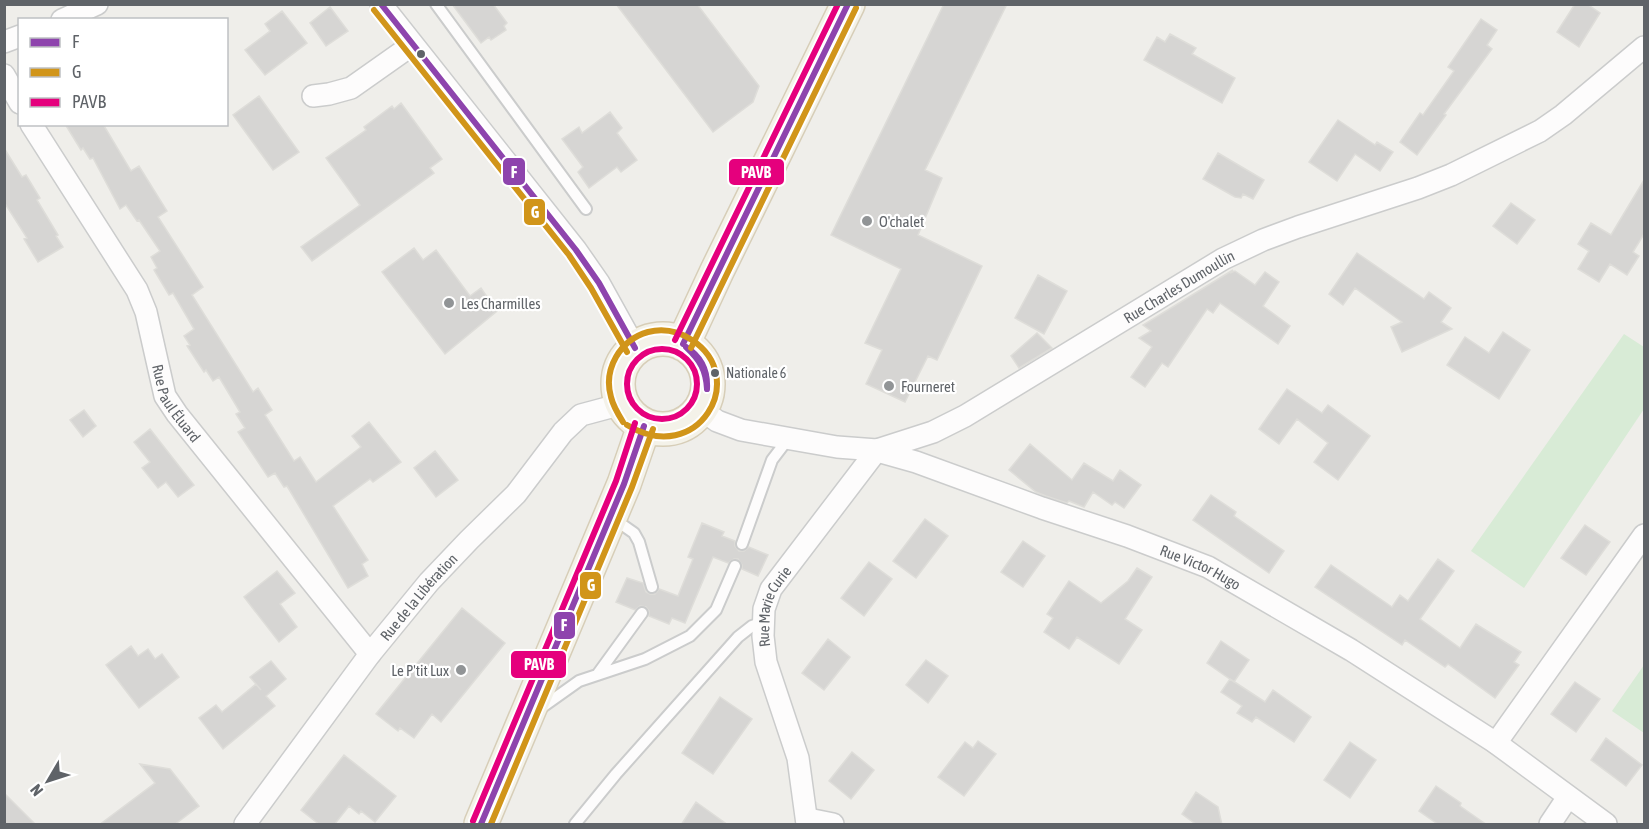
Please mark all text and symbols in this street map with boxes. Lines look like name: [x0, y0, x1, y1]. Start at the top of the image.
legend: [18, 18, 228, 126]
text: F: [72, 31, 80, 52]
unlabelled marker: [415, 48, 427, 60]
text: G: [72, 61, 82, 82]
text: PAVB: [72, 91, 106, 112]
line badge: F: [502, 157, 526, 186]
line badge: PAVB: [728, 158, 785, 186]
text: F: [511, 163, 518, 181]
text: PAVB: [741, 163, 771, 181]
line badge: G: [523, 198, 546, 226]
text: G: [531, 203, 540, 221]
place label: O'chalet: [879, 213, 924, 230]
marker: O'chalet: [860, 214, 874, 228]
street label: Rue Charles Dumoullin: [1120, 246, 1237, 326]
place label: Les Charmilles: [461, 295, 541, 312]
marker: Les Charmilles: [442, 296, 456, 310]
street label: Rue Paul Éluard: [150, 362, 204, 445]
place label: Nationale 6: [726, 365, 787, 381]
marker: Nationale 6: [709, 367, 721, 379]
place label: Fourneret: [901, 378, 955, 395]
marker: Fourneret: [882, 379, 896, 393]
street label: Rue Victor Hugo: [1158, 541, 1244, 593]
street label: Rue de la Libération: [376, 550, 460, 644]
street label: Rue Marie Curie: [754, 562, 794, 648]
line badge: G: [579, 571, 602, 600]
text: G: [587, 576, 596, 594]
line badge: F: [553, 611, 576, 640]
text: F: [561, 616, 568, 634]
line badge: PAVB: [510, 650, 567, 679]
text: PAVB: [524, 655, 554, 673]
place label: Le P'tit Lux: [391, 662, 449, 679]
marker: Le P'tit Lux: [454, 663, 468, 677]
north arrow: [18, 751, 78, 811]
text: N: [26, 781, 46, 800]

